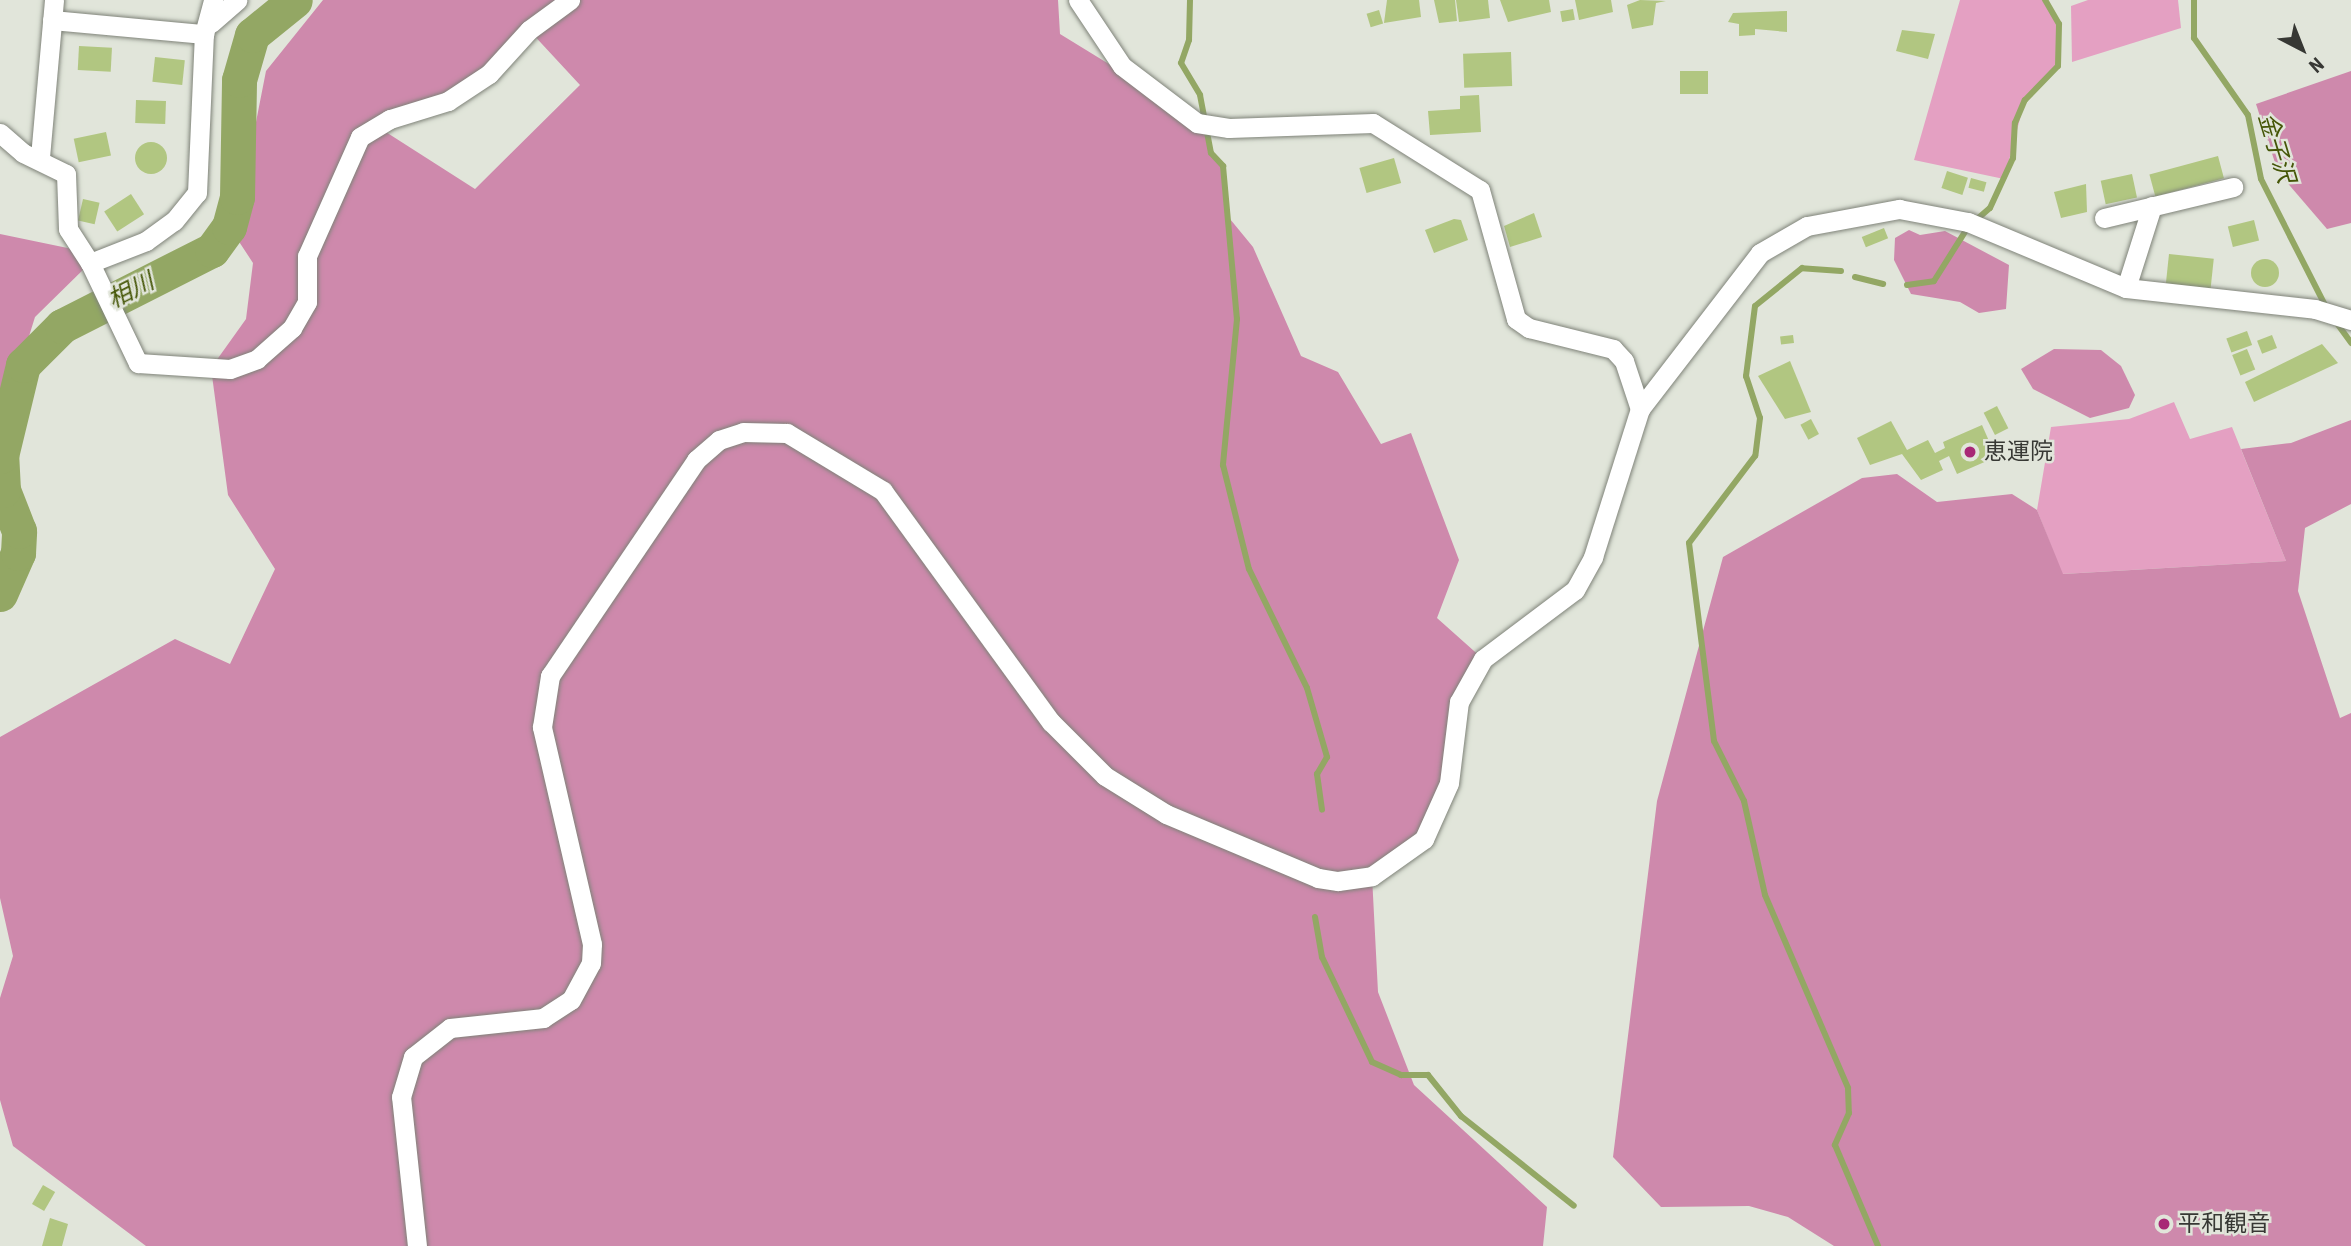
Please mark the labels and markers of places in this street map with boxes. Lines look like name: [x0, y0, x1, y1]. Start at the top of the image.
place label: 恵運院: [1984, 438, 2053, 466]
marker: 恵運院: [1962, 444, 1978, 460]
place label: 平和観音: [2178, 1210, 2270, 1238]
marker: 平和観音: [2156, 1216, 2172, 1232]

